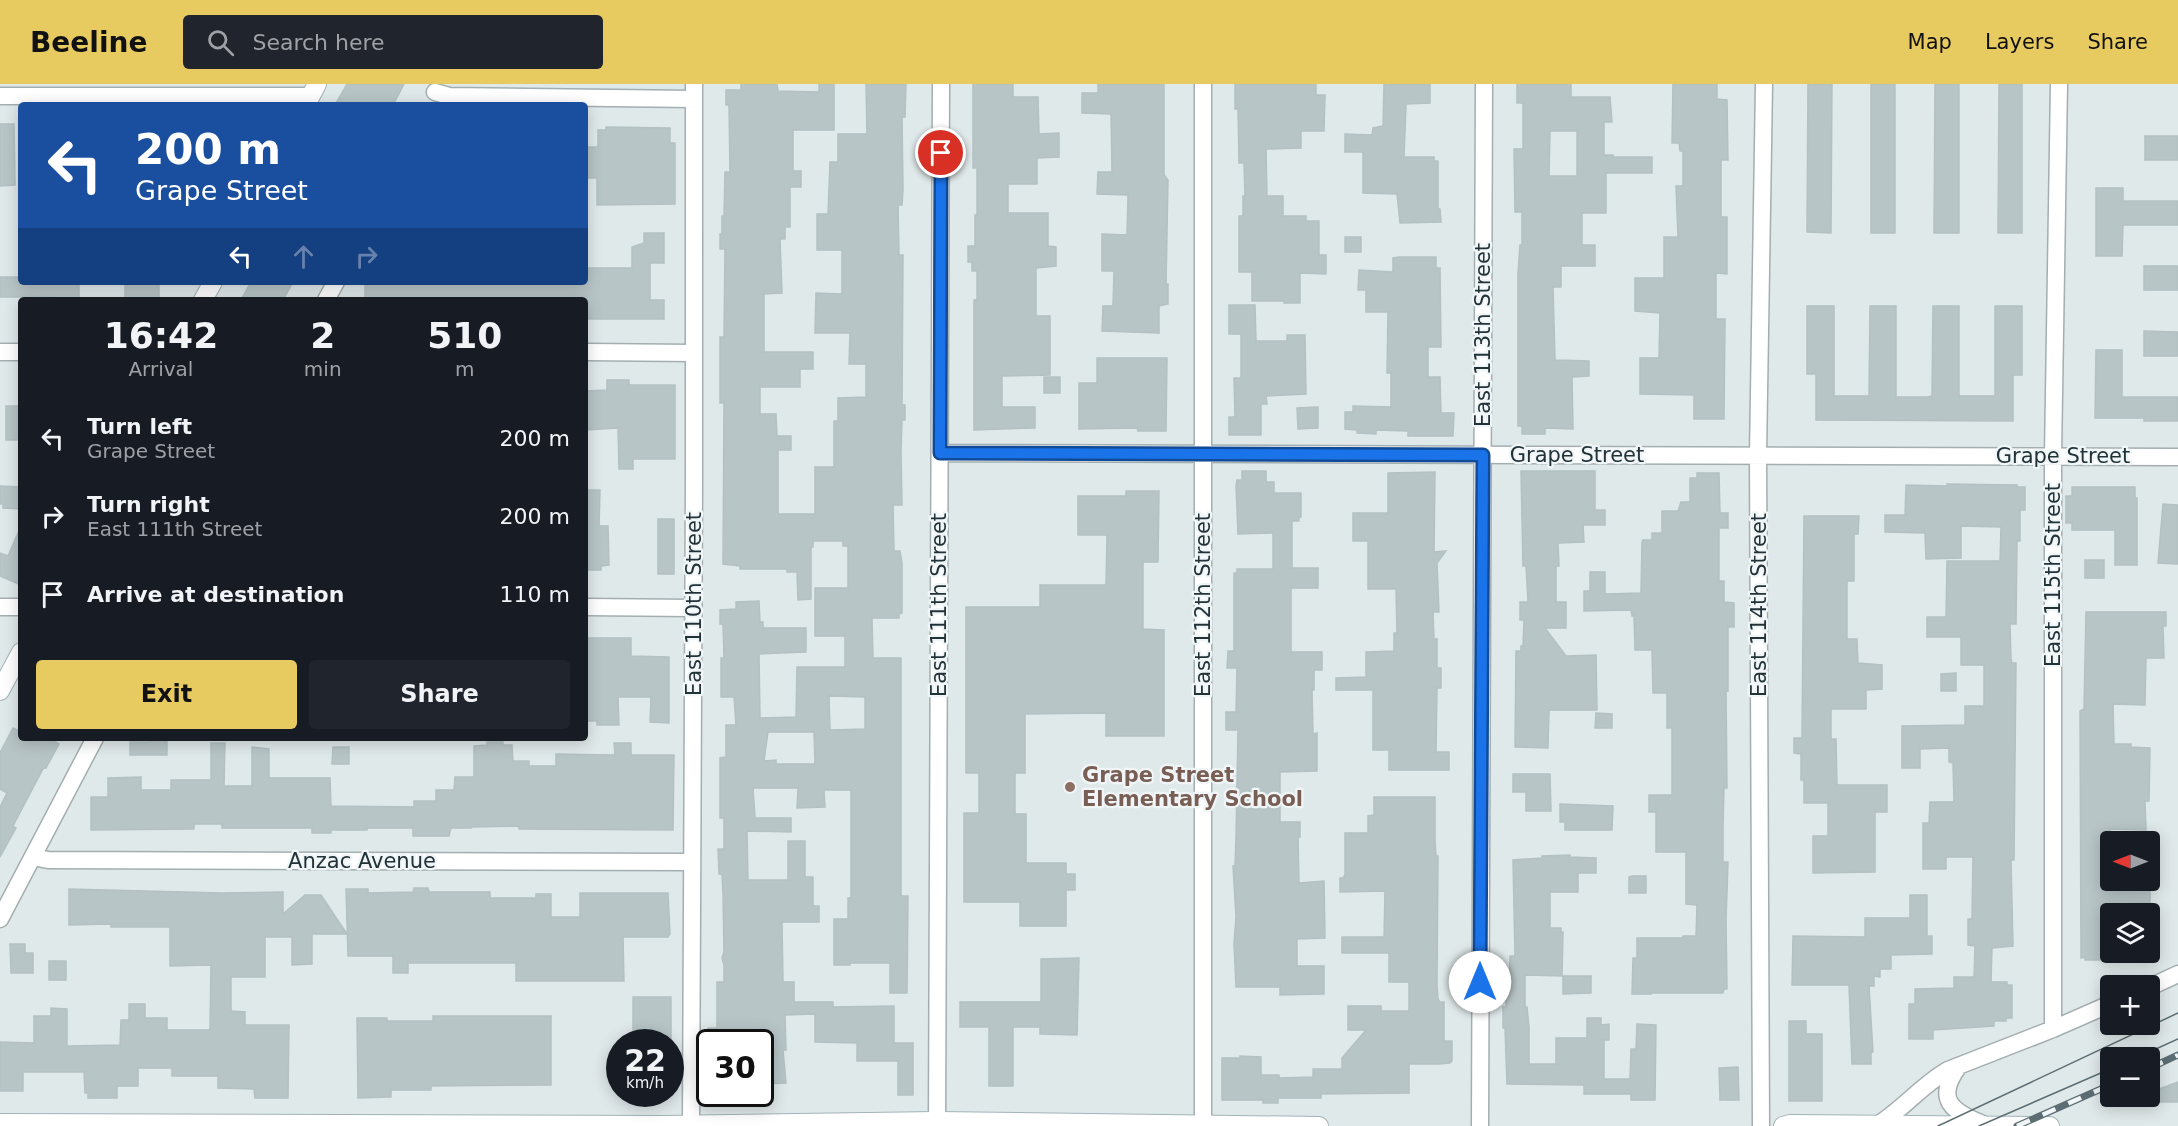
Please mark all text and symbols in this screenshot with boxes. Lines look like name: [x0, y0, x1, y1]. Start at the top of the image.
search box: [183, 15, 603, 69]
text: Beeline: [30, 26, 147, 59]
icon: search: [204, 26, 237, 59]
text: Search here: [252, 30, 385, 55]
text: Map: [1908, 30, 1952, 54]
text: Layers: [1985, 30, 2054, 54]
text: Share: [2087, 30, 2148, 54]
text: 200 m: [135, 125, 281, 174]
icon: left: [36, 126, 114, 204]
pin: [915, 127, 966, 178]
icon: arrive: [924, 136, 957, 169]
text: Grape Street: [135, 175, 308, 206]
icon: left: [224, 240, 257, 273]
icon: ahead: [287, 240, 320, 273]
icon: right: [350, 240, 383, 273]
street label: East 113th Street: [1471, 243, 1495, 427]
text: 16:42: [104, 315, 218, 356]
text: 2: [310, 315, 335, 356]
text: 510: [427, 315, 502, 356]
text: Arrival: [128, 357, 193, 381]
text: min: [304, 357, 342, 381]
text: m: [455, 357, 475, 381]
text: Turn left: [87, 414, 192, 439]
icon: left: [36, 422, 69, 455]
text: 200 m: [500, 426, 570, 451]
text: Grape Street: [87, 439, 215, 463]
street label: Grape Street: [1510, 443, 1644, 467]
street label: Grape Street: [1996, 444, 2130, 468]
street label: East 115th Street: [2041, 483, 2065, 667]
text: Turn right: [87, 492, 210, 517]
icon: right: [36, 500, 69, 533]
text: 200 m: [500, 504, 570, 529]
street label: East 110th Street: [682, 512, 706, 696]
street label: East 111th Street: [927, 513, 951, 697]
street label: East 112th Street: [1191, 513, 1215, 697]
street label: East 114th Street: [1747, 513, 1771, 697]
text: East 111th Street: [87, 517, 262, 541]
icon: arrive: [36, 578, 69, 611]
text: Arrive at destination: [87, 582, 344, 607]
text: 110 m: [500, 582, 570, 607]
button: Exit: [36, 660, 297, 729]
button: Share: [309, 660, 570, 729]
place label: Grape Street Elementary School: [1082, 763, 1303, 811]
marker: Grape Street Elementary School: [1063, 780, 1077, 794]
north arrow: [2100, 831, 2160, 891]
map controls: [2100, 831, 2160, 1107]
street label: Anzac Avenue: [288, 849, 436, 873]
button: layers: [2100, 903, 2160, 963]
position arrow: [1448, 950, 1512, 1014]
button: +: [2100, 975, 2160, 1035]
speed limit sign: 30: [696, 1029, 774, 1107]
text: 22: [624, 1043, 666, 1078]
button: −: [2100, 1047, 2160, 1107]
text: km/h: [626, 1074, 664, 1092]

